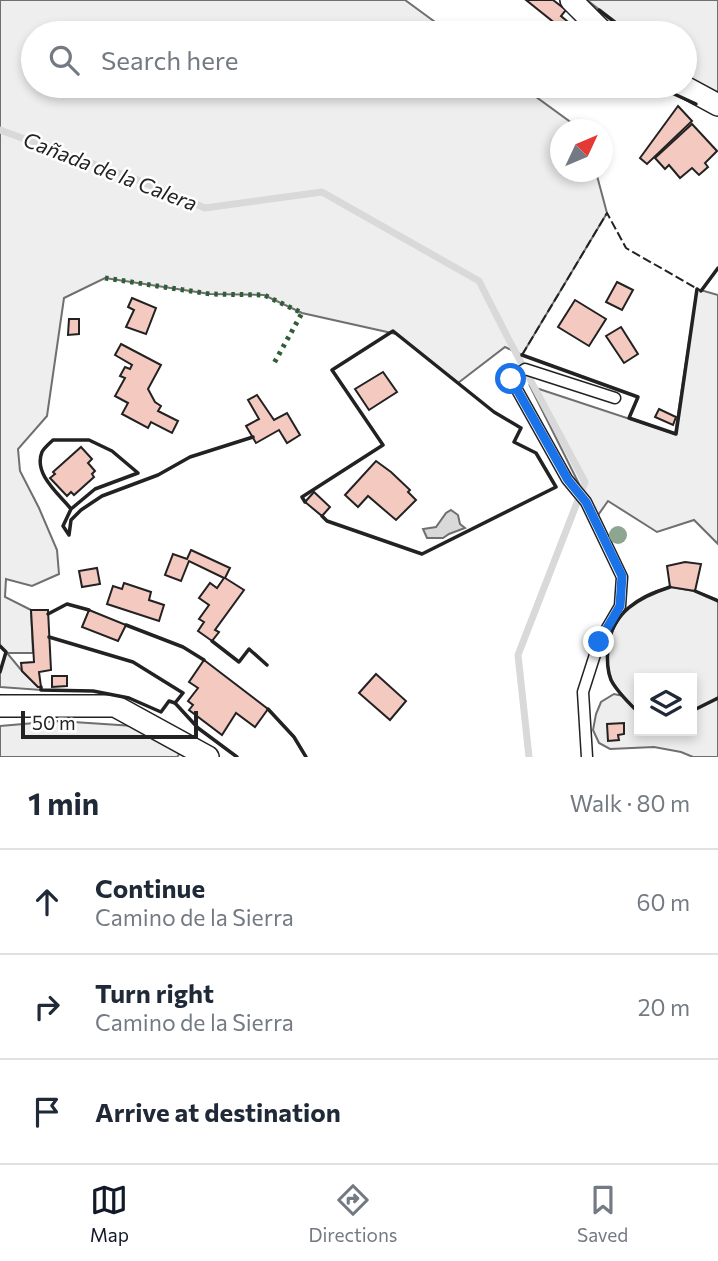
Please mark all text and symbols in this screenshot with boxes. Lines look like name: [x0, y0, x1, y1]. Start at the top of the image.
search box: [21, 21, 697, 98]
icon: search: [45, 41, 83, 79]
text: Search here: [101, 44, 239, 75]
north arrow: [550, 119, 613, 182]
water label: Cañada de la Calera: [20, 126, 201, 215]
route start: [495, 363, 526, 394]
route end: [583, 626, 614, 657]
map controls: [634, 673, 697, 736]
button: layers: [634, 673, 697, 736]
scale bar: [21, 708, 198, 740]
text: 50 m: [32, 711, 76, 734]
text: 1 min: [28, 784, 99, 821]
text: Walk · 80 m: [570, 789, 690, 817]
text: Continue: [95, 872, 205, 903]
icon: ahead: [28, 883, 66, 921]
text: 60 m: [637, 888, 690, 916]
text: Camino de la Sierra: [95, 903, 294, 931]
text: Turn right: [95, 977, 214, 1008]
icon: right: [28, 988, 66, 1026]
text: 20 m: [638, 993, 690, 1021]
text: Camino de la Sierra: [95, 1008, 294, 1036]
icon: arrive: [28, 1093, 66, 1131]
text: Arrive at destination: [95, 1096, 341, 1127]
tab: Map: [90, 1181, 129, 1246]
tab: Directions: [308, 1181, 398, 1246]
tab: Saved: [577, 1181, 628, 1246]

